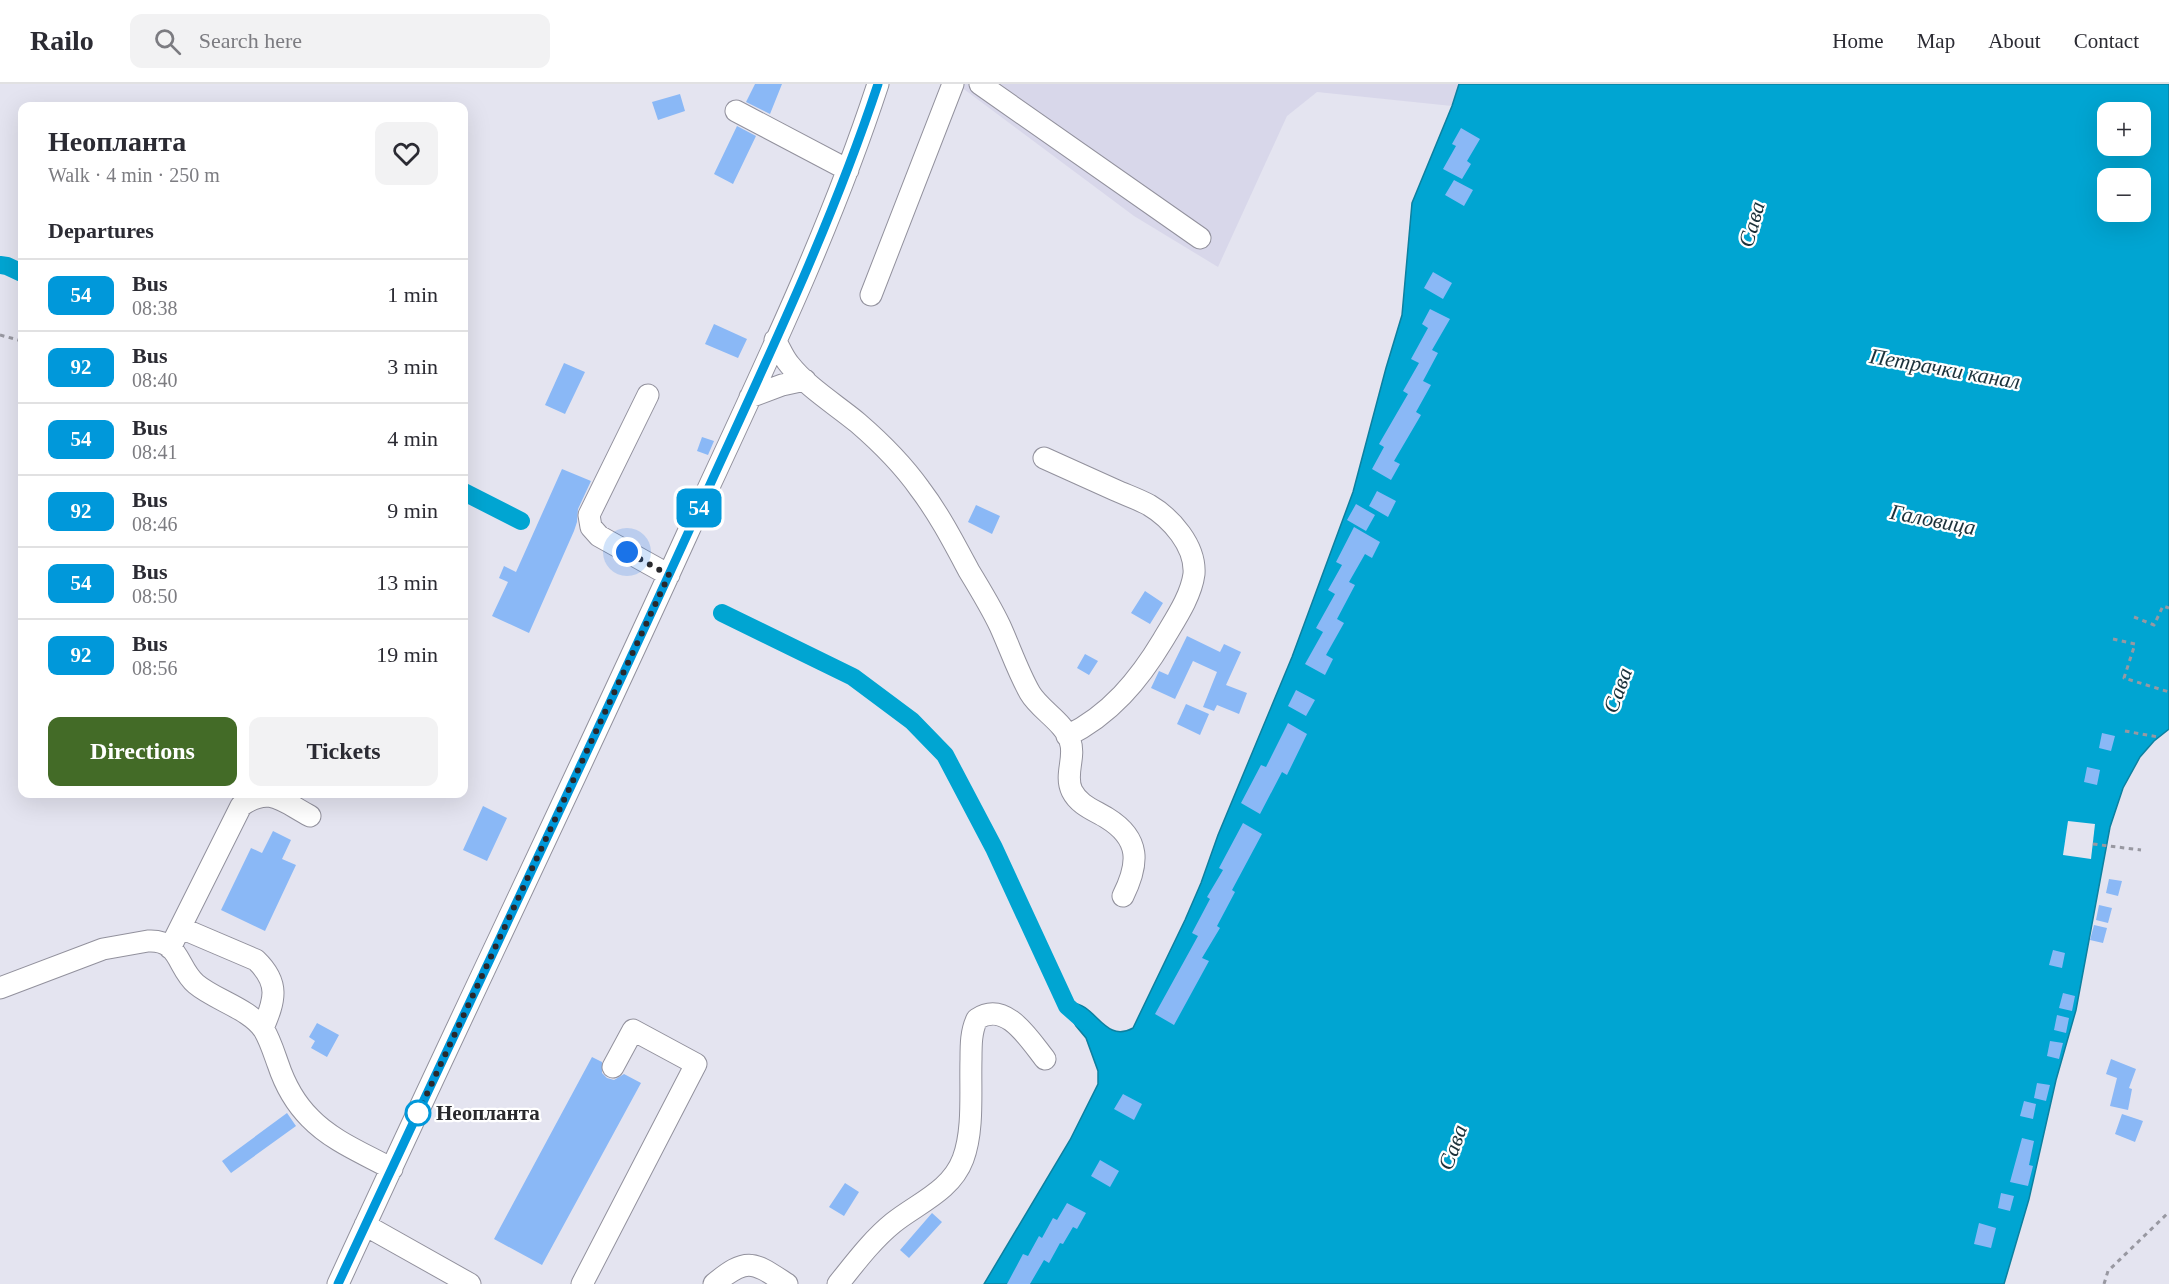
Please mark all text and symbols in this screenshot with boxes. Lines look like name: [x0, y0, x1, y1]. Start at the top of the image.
search box: [130, 14, 550, 68]
text: Railo: [30, 25, 94, 56]
icon: search: [151, 25, 184, 58]
text: Search here: [199, 28, 302, 53]
text: Home: [1832, 29, 1884, 53]
text: Map: [1917, 29, 1955, 53]
text: About: [1988, 29, 2041, 53]
text: Contact: [2074, 29, 2139, 53]
map controls: [2097, 102, 2151, 222]
button: +: [2097, 102, 2151, 156]
button: heart: [375, 122, 438, 185]
text: Неопланта: [48, 126, 186, 157]
text: Walk · 4 min · 250 m: [48, 164, 220, 186]
button: −: [2097, 168, 2151, 222]
water label: Сава: [1733, 198, 1770, 250]
text: Departures: [48, 218, 154, 243]
text: Bus: [132, 271, 167, 296]
text: 1 min: [387, 282, 438, 307]
text: 54: [71, 283, 92, 307]
text: 08:38: [132, 297, 178, 319]
text: Bus: [132, 343, 167, 368]
water label: Петрачки канал: [1867, 343, 2022, 394]
text: 3 min: [387, 354, 438, 379]
text: 92: [71, 355, 92, 379]
text: 08:40: [132, 369, 178, 391]
text: Bus: [132, 415, 167, 440]
text: 4 min: [387, 426, 438, 451]
text: 54: [71, 427, 92, 451]
text: 08:41: [132, 441, 178, 463]
text: Bus: [132, 487, 167, 512]
line badge: 54: [672, 488, 726, 528]
text: 54: [689, 496, 710, 520]
text: 9 min: [387, 498, 438, 523]
text: 92: [71, 499, 92, 523]
water label: Галовица: [1887, 499, 1978, 540]
text: 08:46: [132, 513, 178, 535]
your location: [612, 537, 642, 567]
text: Bus: [132, 559, 167, 584]
text: 13 min: [376, 570, 438, 595]
text: 54: [71, 571, 92, 595]
text: 08:50: [132, 585, 178, 607]
text: Bus: [132, 631, 167, 656]
text: 19 min: [376, 642, 438, 667]
text: 92: [71, 643, 92, 667]
text: 08:56: [132, 657, 178, 679]
water label: Сава: [1598, 664, 1637, 716]
button: Directions: [48, 717, 237, 786]
button: Tickets: [249, 717, 438, 786]
marker: Неопланта: [405, 1100, 431, 1126]
place label: Неопланта: [436, 1101, 540, 1125]
water label: Сава: [1433, 1121, 1472, 1173]

